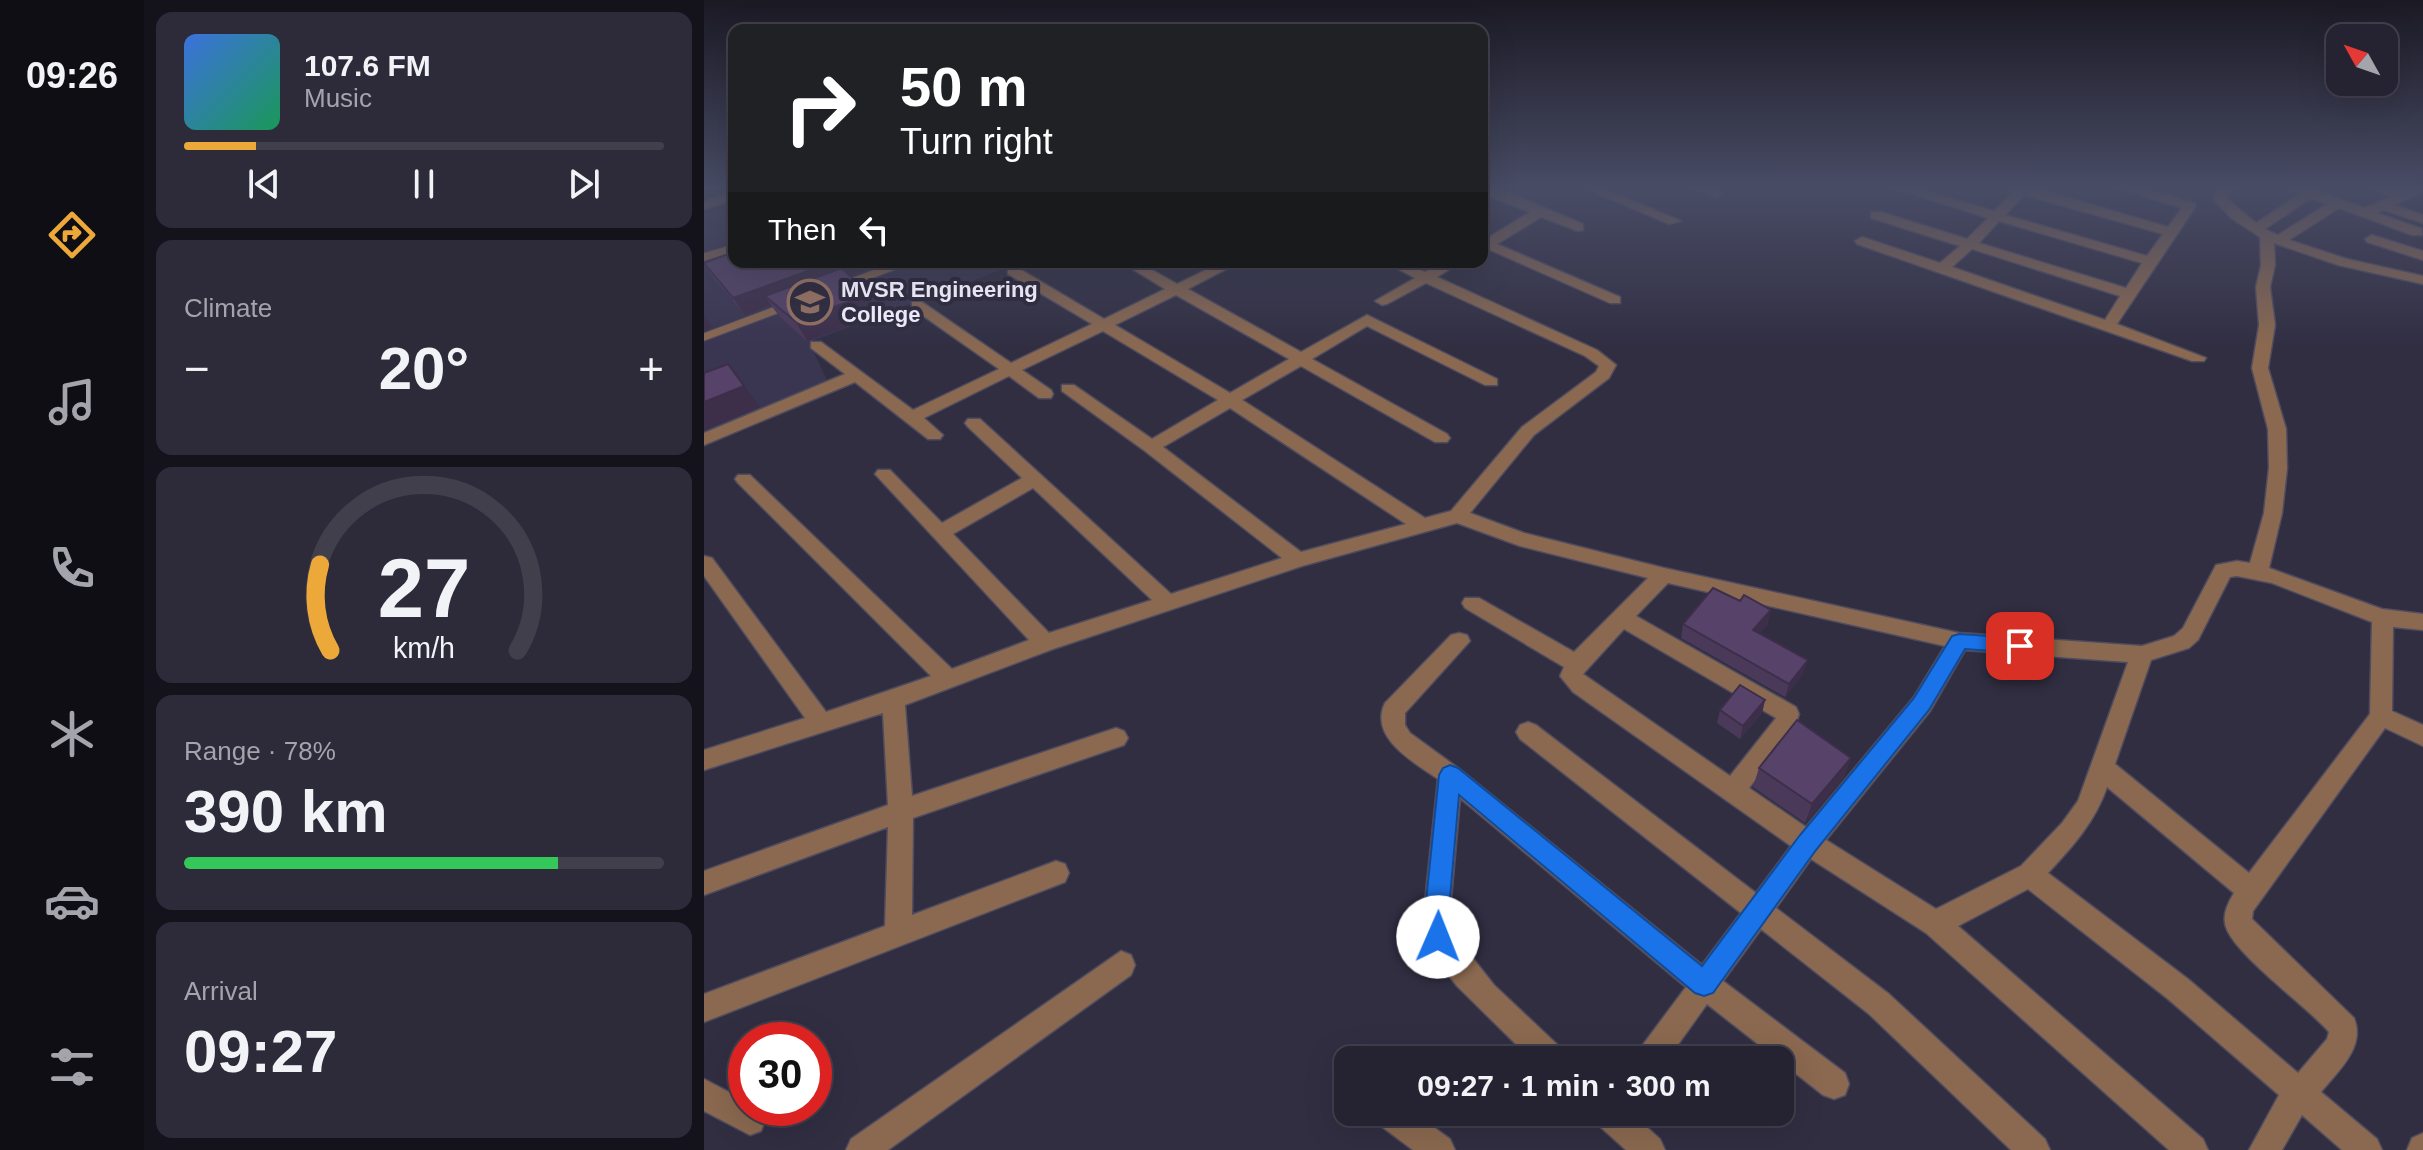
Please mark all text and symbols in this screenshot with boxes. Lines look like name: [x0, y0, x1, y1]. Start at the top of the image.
north arrow: [2326, 24, 2398, 96]
map controls: [2326, 24, 2398, 96]
text: 107.6 FM: [304, 49, 431, 82]
text: 09:26: [26, 55, 118, 96]
text: 50 m: [900, 55, 1028, 118]
icon: right: [768, 56, 872, 160]
text: Music: [304, 83, 372, 113]
text: Turn right: [900, 121, 1053, 162]
icon: previous: [242, 162, 286, 206]
icon: pause: [402, 162, 446, 206]
icon: next: [562, 162, 606, 206]
icon: directions: [44, 207, 100, 263]
icon: left: [852, 208, 896, 252]
text: Then: [768, 213, 836, 246]
place label: MVSR Engineering College: [841, 277, 1038, 327]
school or university icon: MVSR Engineering College: [786, 278, 834, 326]
text: Climate: [184, 293, 272, 323]
text: 20°: [379, 335, 469, 402]
text: −: [184, 344, 210, 393]
text: +: [638, 344, 664, 393]
icon: music: [44, 374, 100, 430]
icon: phone: [44, 540, 100, 596]
text: 27: [378, 542, 470, 635]
pin: [1986, 612, 2054, 680]
icon: arrive: [1998, 624, 2042, 668]
text: km/h: [393, 632, 455, 664]
icon: climate: [44, 706, 100, 762]
text: Range · 78%: [184, 736, 336, 766]
text: 390 km: [184, 778, 388, 845]
icon: car: [44, 873, 100, 929]
position arrow: [1396, 895, 1480, 979]
text: Arrival: [184, 976, 258, 1006]
text: 09:27: [184, 1018, 337, 1085]
speed limit sign: 30: [728, 1022, 832, 1126]
icon: filters: [44, 1039, 100, 1095]
text: 09:27 · 1 min · 300 m: [1417, 1069, 1711, 1102]

